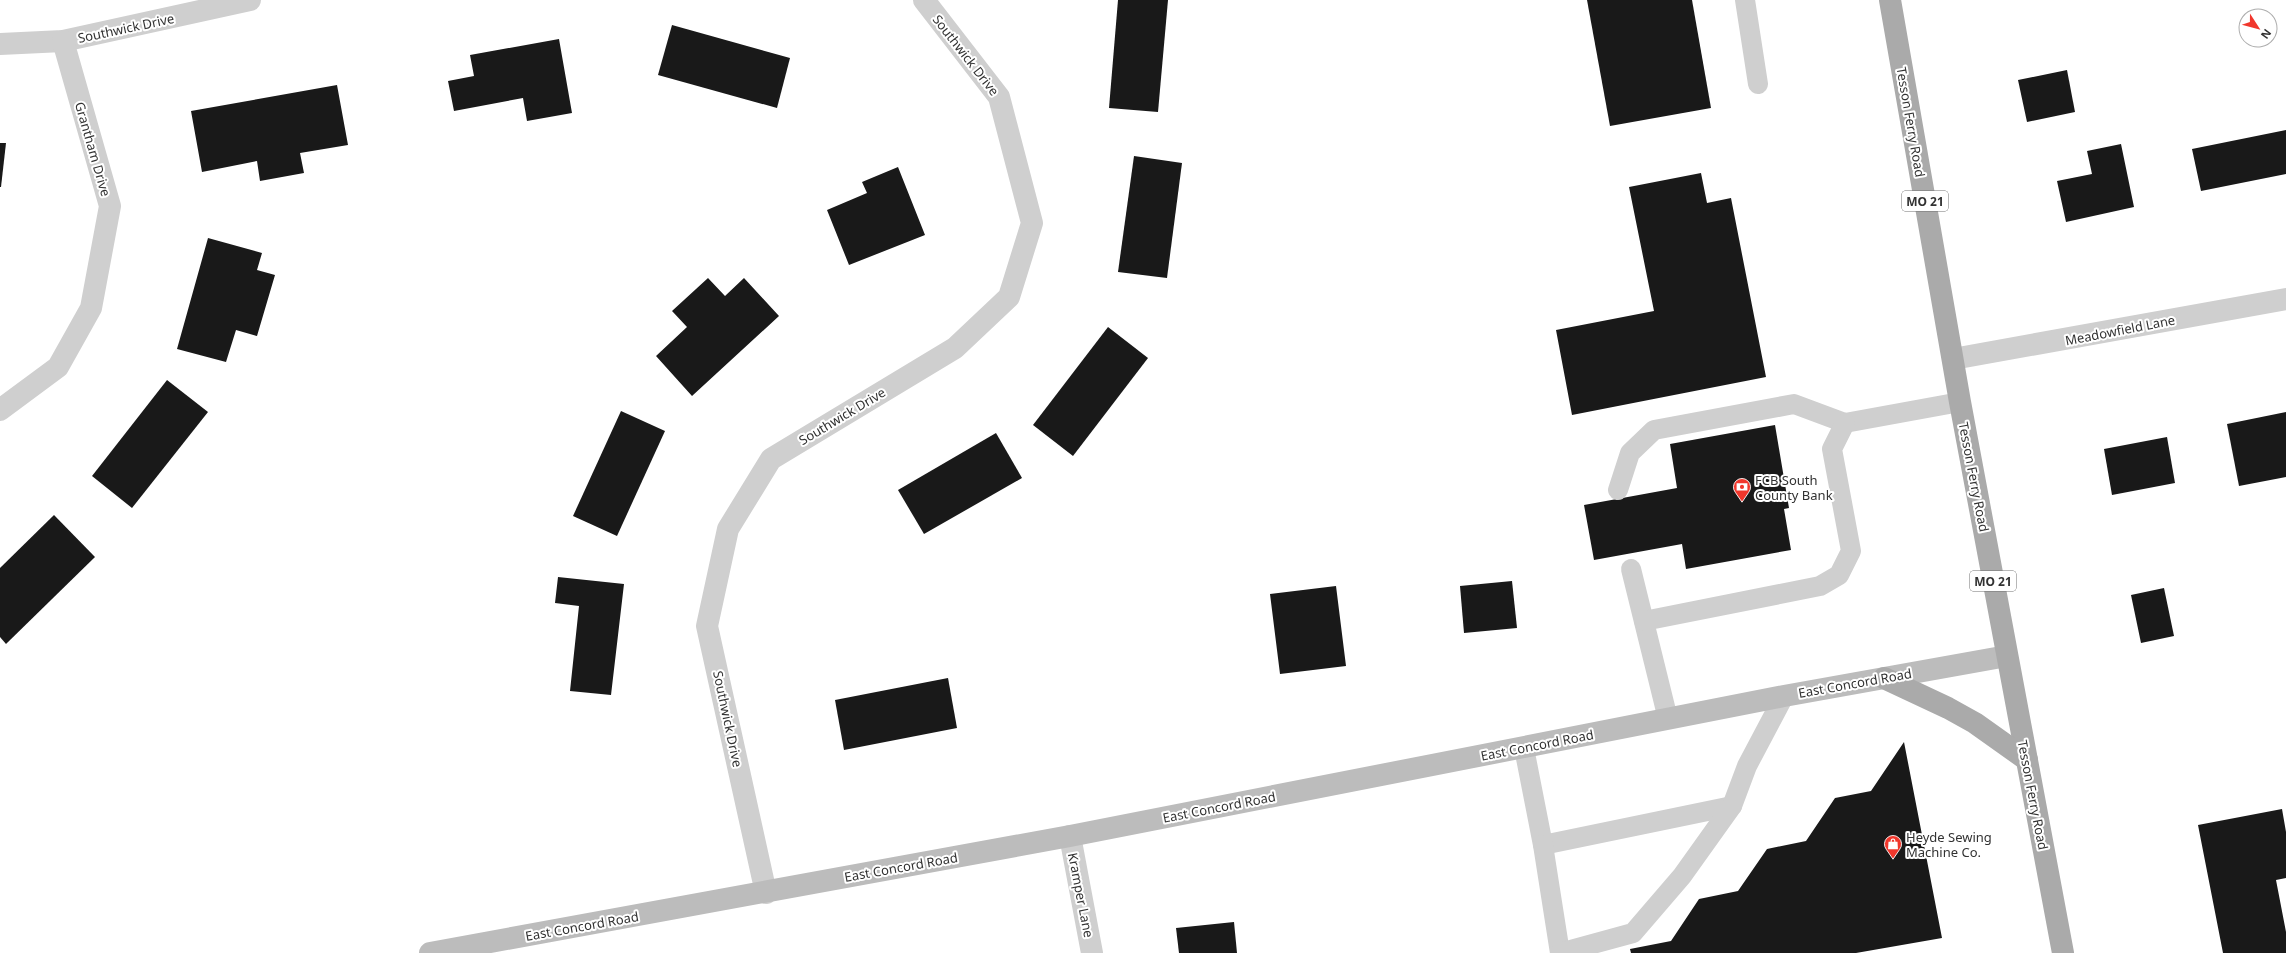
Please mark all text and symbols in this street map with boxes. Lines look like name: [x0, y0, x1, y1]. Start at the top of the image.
north arrow: [2238, 8, 2278, 48]
street label: Southwick Drive: [76, 9, 176, 47]
street label: Southwick Drive: [929, 11, 1003, 99]
text: N: [2258, 26, 2275, 42]
street label: Tesson Ferry Road: [1892, 66, 1930, 178]
street label: Grantham Drive: [71, 100, 115, 198]
road number: MO 21: [1902, 191, 1948, 211]
street label: Meadowfield Lane: [2064, 311, 2176, 349]
street label: Southwick Drive: [795, 383, 889, 449]
street label: Tesson Ferry Road: [1955, 421, 1993, 533]
place label: FCB South County Bank: [1755, 471, 1833, 504]
bank icon: FCB South County Bank: [1732, 477, 1752, 502]
road number: MO 21: [1970, 571, 2016, 591]
street label: East Concord Road: [1797, 664, 1913, 702]
street label: Southwick Drive: [709, 669, 747, 769]
street label: East Concord Road: [1479, 725, 1595, 765]
street label: Tesson Ferry Road: [2014, 739, 2052, 851]
street label: East Concord Road: [1161, 787, 1277, 827]
place label: Heyde Sewing Machine Co.: [1906, 828, 1992, 861]
shop icon: Heyde Sewing Machine Co.: [1883, 834, 1903, 859]
street label: East Concord Road: [843, 848, 959, 886]
street label: Kramper Lane: [1064, 851, 1098, 939]
street label: East Concord Road: [524, 907, 640, 945]

